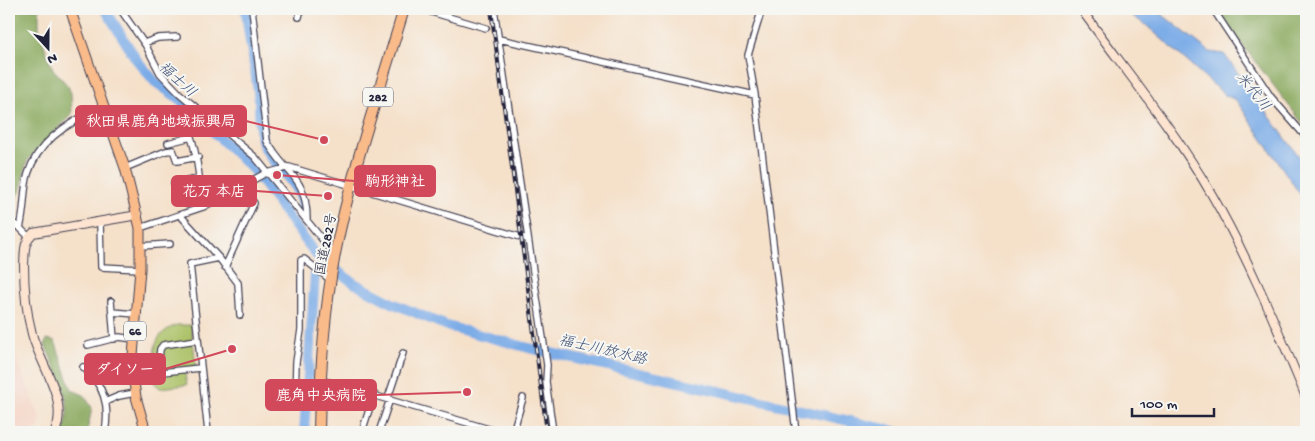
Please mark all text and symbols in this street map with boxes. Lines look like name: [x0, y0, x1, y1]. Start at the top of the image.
north arrow: [22, 22, 72, 72]
text: N: [44, 48, 59, 67]
water label: 福士川: [154, 59, 199, 102]
water label: 米代川: [1231, 68, 1274, 115]
road number: 282: [363, 88, 393, 106]
callout: 秋田県鹿角地域振興局: [76, 106, 246, 136]
text: 秋田県鹿角地域振興局: [86, 113, 236, 132]
callout: 駒形神社: [355, 166, 435, 196]
text: 駒形神社: [365, 173, 425, 192]
callout: 花万 本店: [172, 176, 256, 206]
text: 花万 本店: [182, 183, 246, 202]
street label: 国道282号: [313, 212, 342, 277]
road number: 66: [124, 322, 146, 341]
water label: 福士川放水路: [557, 332, 649, 370]
callout: ダイソー: [85, 354, 165, 384]
text: ダイソー: [96, 361, 154, 380]
callout: 鹿角中央病院: [266, 380, 376, 410]
scale bar: [1132, 386, 1215, 418]
text: 鹿角中央病院: [276, 387, 366, 406]
text: 100 m: [1139, 396, 1178, 414]

